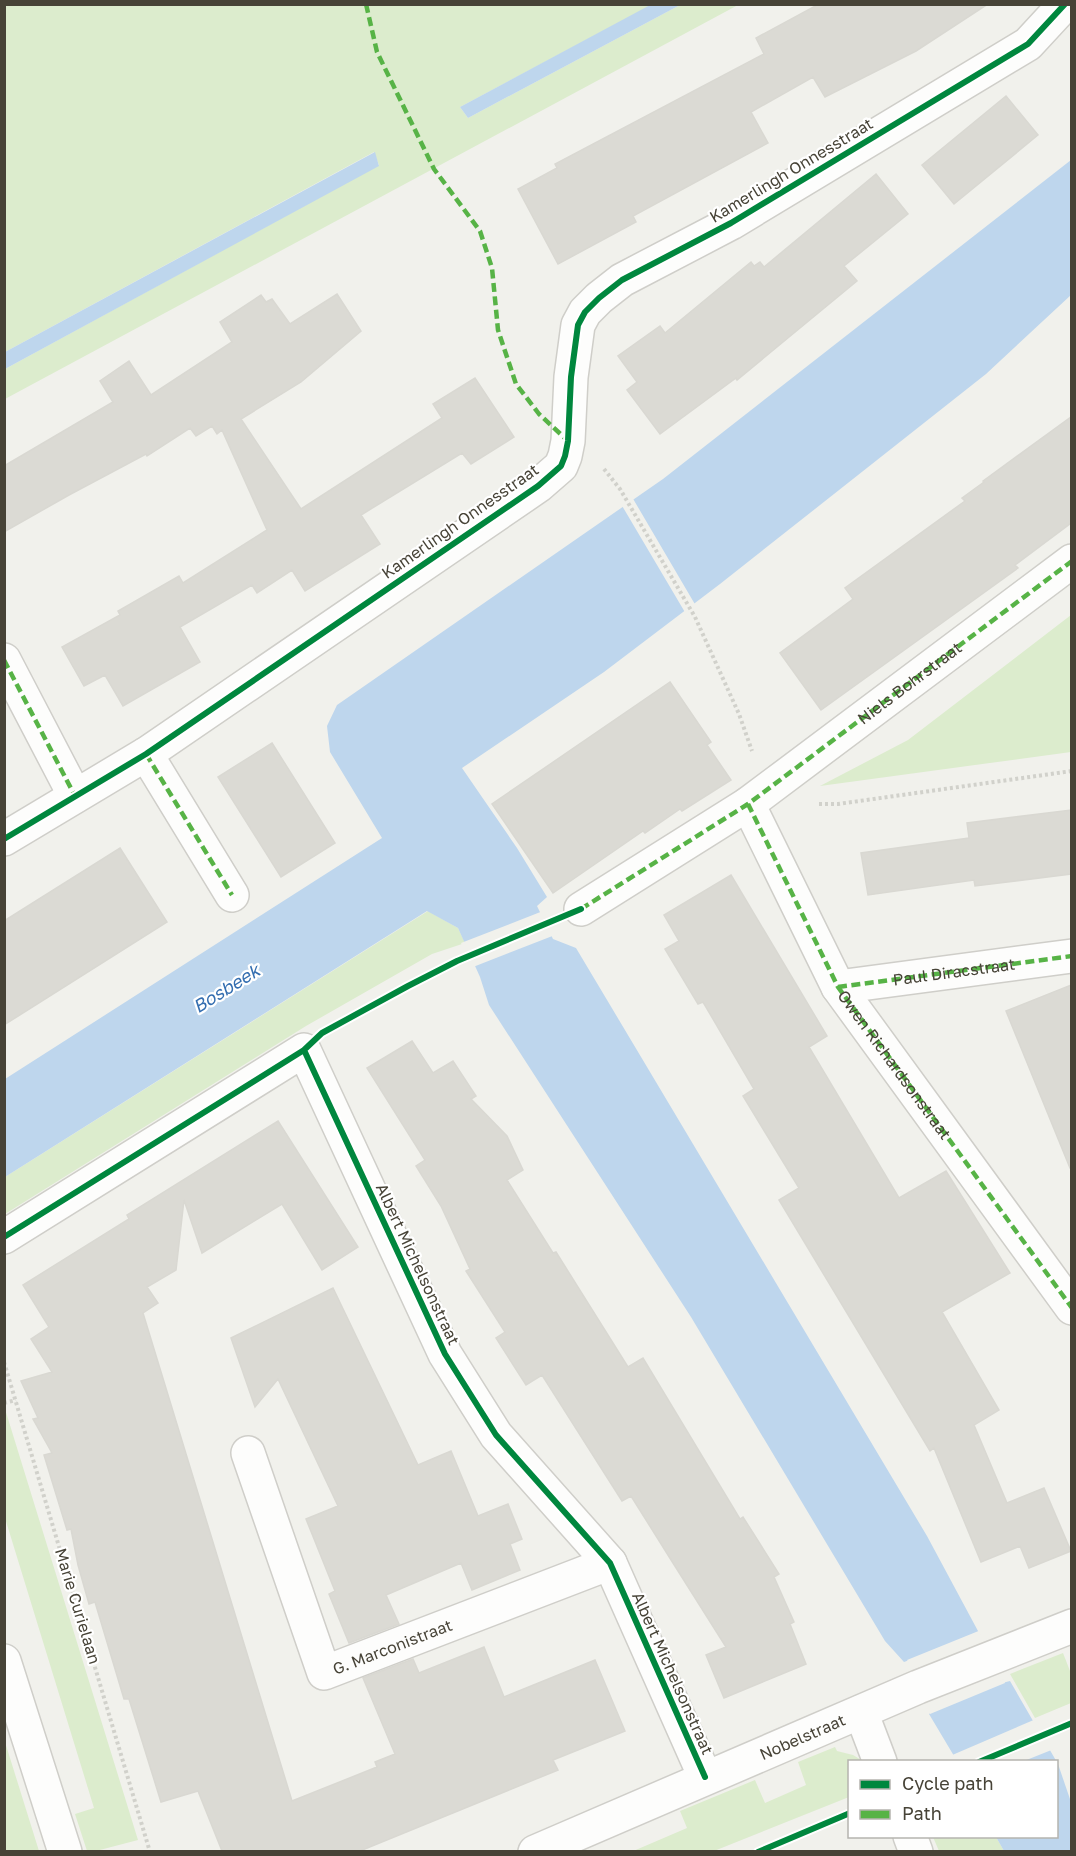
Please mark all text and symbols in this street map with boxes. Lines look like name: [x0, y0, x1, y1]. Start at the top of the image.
street label: Kamerlingh Onnesstraat: [706, 113, 876, 227]
street label: Kamerlingh Onnesstraat: [378, 459, 542, 583]
street label: Niels Bohrstraat: [853, 637, 965, 729]
street label: Paul Diracstraat: [892, 954, 1016, 990]
water label: Bosbeek: [189, 958, 265, 1017]
street label: Owen Richardsonstraat: [834, 986, 956, 1143]
street label: Albert Michelsonstraat: [372, 1180, 464, 1348]
street label: Marie Curielaan: [51, 1546, 105, 1666]
street label: Albert Michelsonstraat: [628, 1589, 718, 1757]
street label: G. Marconistraat: [330, 1615, 455, 1679]
street label: Nobelstraat: [756, 1710, 848, 1764]
legend: [848, 1760, 1058, 1838]
text: Cycle path: [902, 1772, 994, 1794]
text: Path: [902, 1802, 942, 1824]

